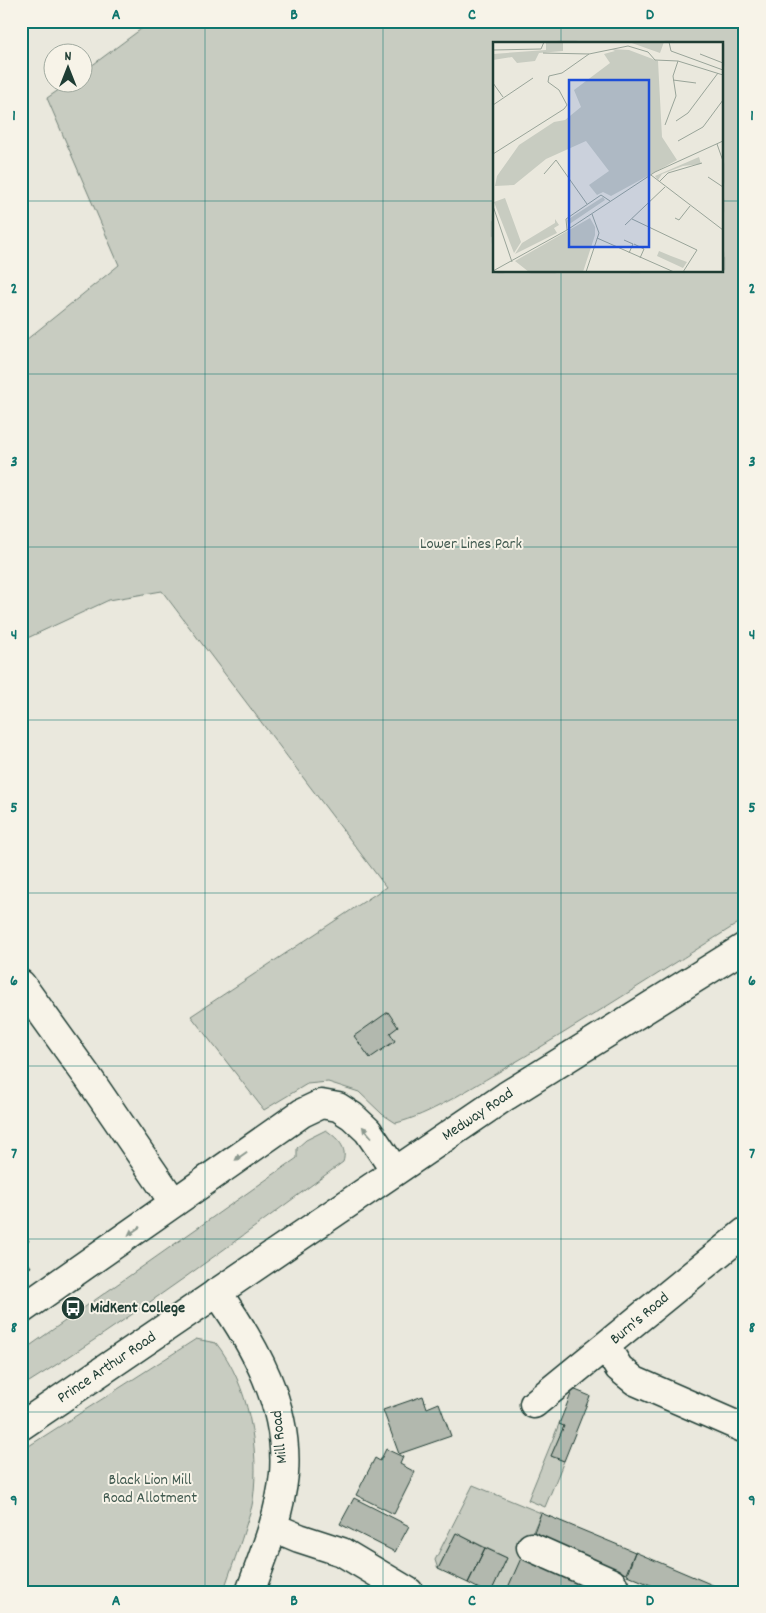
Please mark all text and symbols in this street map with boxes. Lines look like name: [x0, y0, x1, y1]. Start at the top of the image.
text: A: [112, 4, 121, 27]
text: B: [290, 4, 298, 27]
text: C: [468, 4, 476, 27]
text: D: [646, 4, 655, 27]
north arrow: [42, 42, 92, 92]
inset map: [493, 42, 724, 272]
text: N: [65, 47, 72, 67]
text: 1: [12, 105, 16, 128]
text: 1: [750, 105, 754, 128]
text: 2: [11, 278, 18, 301]
text: 2: [749, 278, 756, 301]
text: 3: [10, 451, 18, 474]
text: 3: [748, 451, 756, 474]
park label: Lower Lines Park: [420, 533, 522, 556]
text: 4: [11, 624, 17, 647]
text: 4: [749, 624, 755, 647]
text: 5: [10, 797, 18, 820]
text: 5: [748, 797, 756, 820]
text: 6: [10, 970, 18, 993]
text: 6: [748, 970, 756, 993]
street label: Medway Road: [438, 1083, 518, 1147]
one-way arrow: [361, 1126, 373, 1138]
text: 7: [11, 1143, 17, 1166]
text: 7: [749, 1143, 755, 1166]
one-way arrow: [234, 1151, 248, 1161]
one-way arrow: [128, 1226, 141, 1236]
street label: Burn's Road: [605, 1287, 675, 1351]
bus stop icon: MidKent College: [60, 1295, 86, 1321]
place label: MidKent College: [90, 1297, 185, 1320]
text: 8: [11, 1317, 18, 1340]
text: 8: [749, 1317, 756, 1340]
street label: Prince Arthur Road: [53, 1326, 161, 1410]
street label: Mill Road: [266, 1409, 294, 1465]
park label: Black Lion Mill Road Allotment: [103, 1469, 197, 1510]
text: 9: [10, 1490, 18, 1513]
text: 9: [748, 1490, 756, 1513]
text: A: [112, 1590, 121, 1613]
text: B: [290, 1590, 298, 1613]
text: C: [468, 1590, 476, 1613]
text: D: [646, 1590, 655, 1613]

